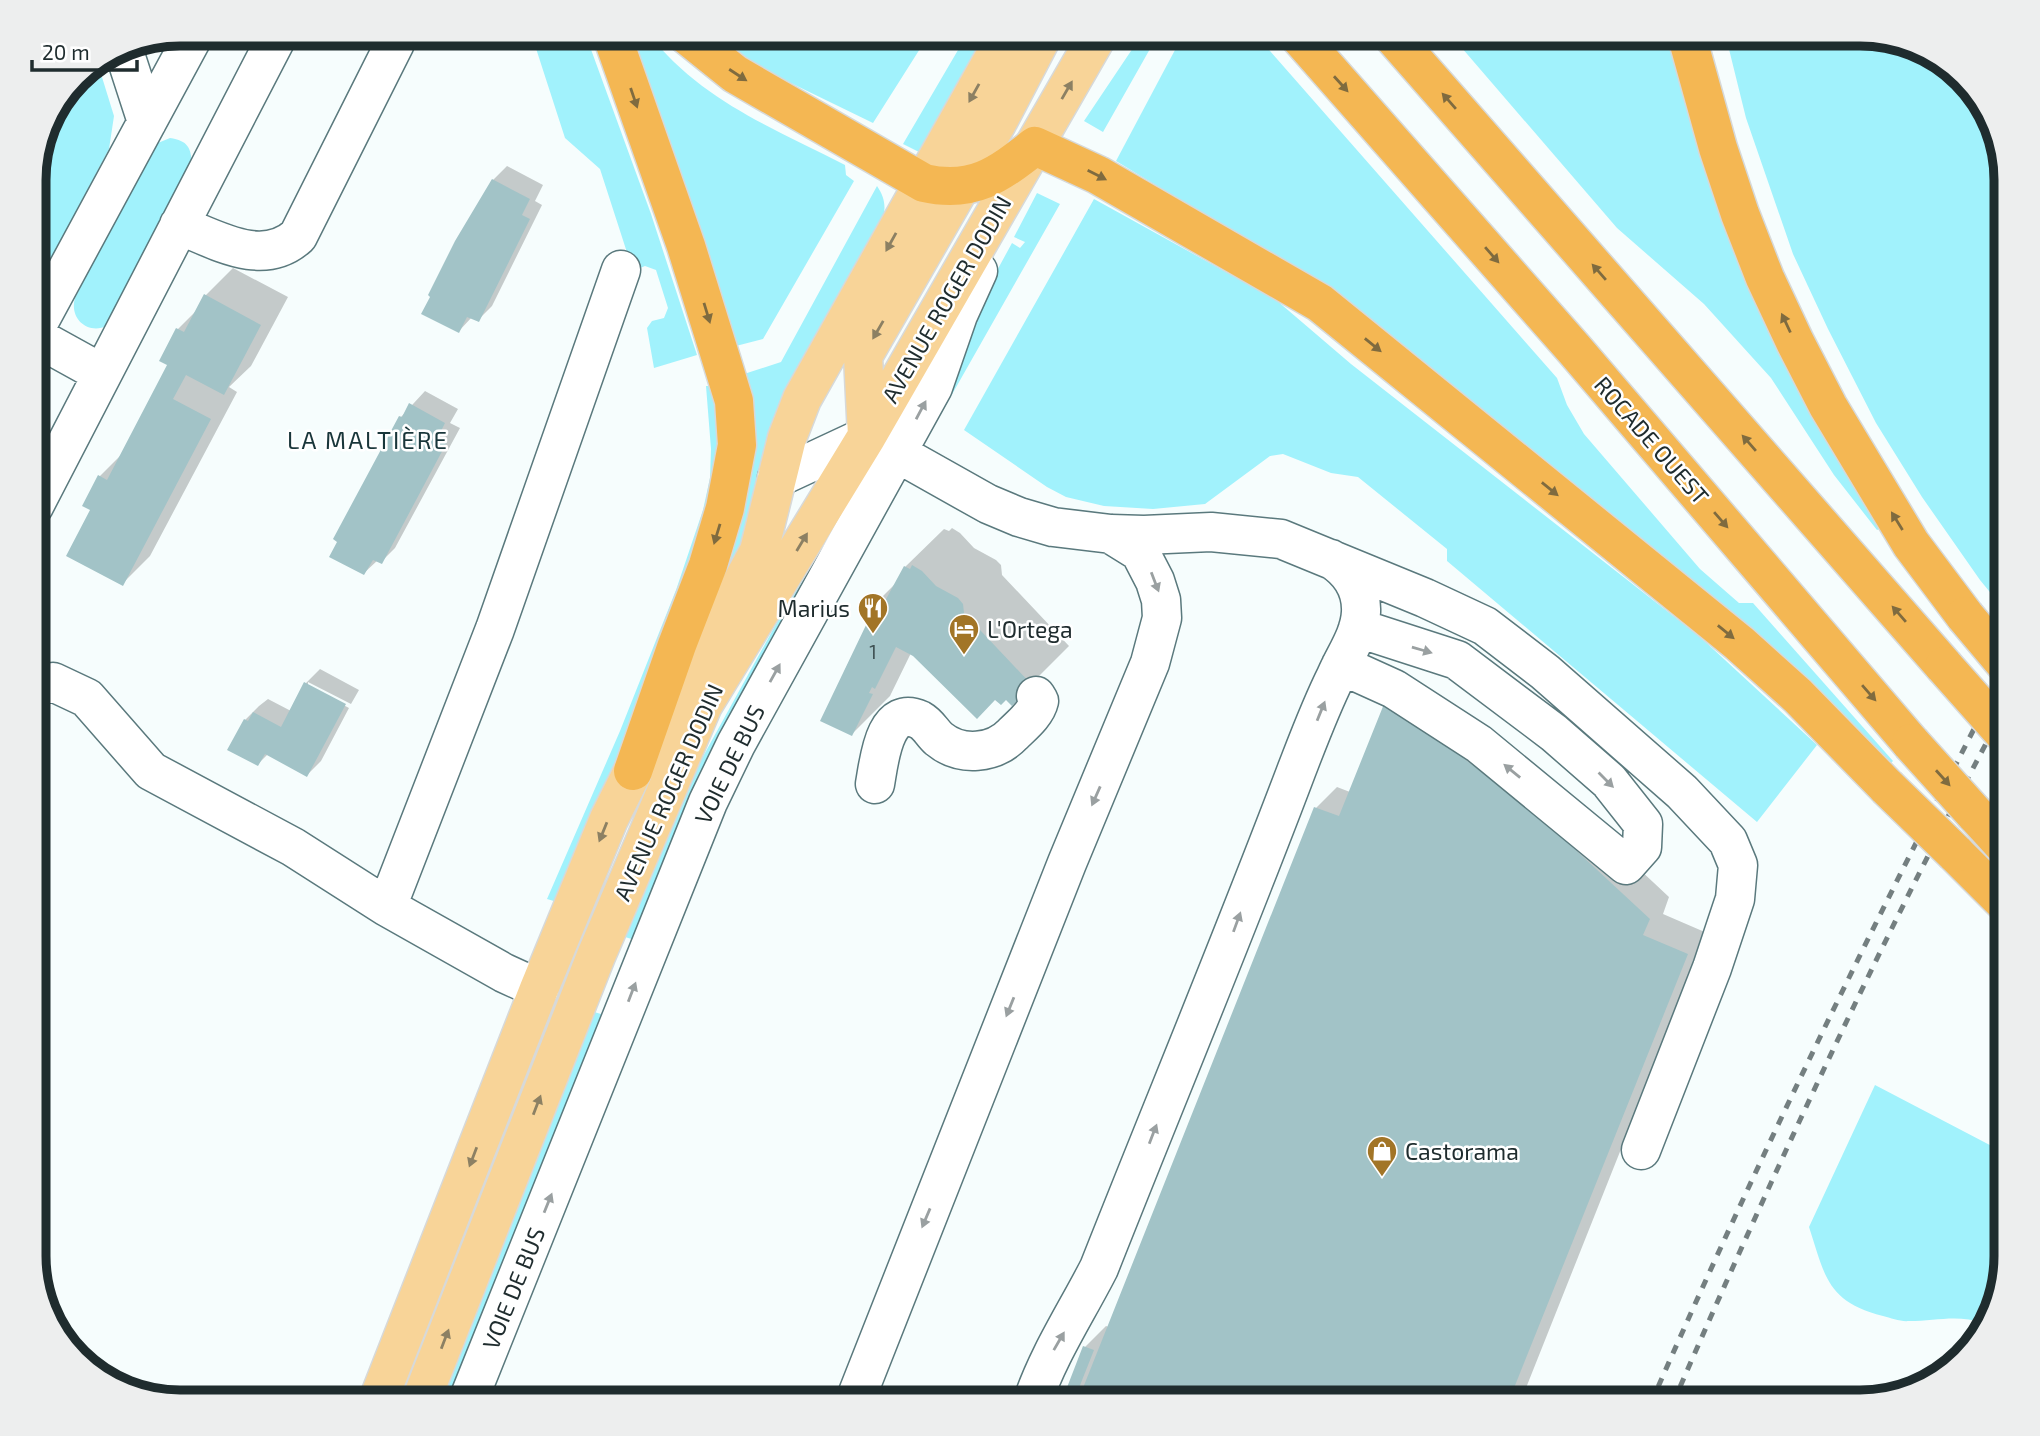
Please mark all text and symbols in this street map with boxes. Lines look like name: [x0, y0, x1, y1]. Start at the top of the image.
scale bar: [32, 28, 136, 72]
text: 20 m: [42, 39, 90, 64]
one-way arrow: [728, 69, 748, 82]
one-way arrow: [1333, 76, 1348, 93]
one-way arrow: [1061, 80, 1073, 99]
one-way arrow: [968, 83, 980, 102]
one-way arrow: [629, 87, 640, 108]
one-way arrow: [1442, 93, 1458, 110]
one-way arrow: [1087, 169, 1107, 181]
street label: AVENUE ROGER DODIN: [875, 191, 1017, 407]
one-way arrow: [885, 233, 897, 252]
one-way arrow: [1484, 246, 1500, 264]
one-way arrow: [1592, 264, 1608, 281]
one-way arrow: [702, 303, 713, 324]
one-way arrow: [1780, 312, 1791, 333]
one-way arrow: [872, 321, 884, 340]
one-way arrow: [1365, 337, 1382, 352]
street label: ROCADE OUEST: [1589, 370, 1715, 510]
one-way arrow: [915, 400, 927, 419]
district label: LA MALTIÈRE: [287, 425, 449, 454]
one-way arrow: [1742, 435, 1757, 452]
one-way arrow: [1540, 481, 1558, 496]
one-way arrow: [1713, 511, 1728, 528]
one-way arrow: [1890, 511, 1903, 530]
one-way arrow: [712, 524, 722, 545]
one-way arrow: [796, 533, 808, 552]
one-way arrow: [1150, 571, 1161, 592]
restaurant icon: Marius: [856, 591, 890, 635]
place label: Marius: [777, 594, 850, 622]
one-way arrow: [1892, 606, 1907, 623]
hotel icon: L'Ortega: [947, 612, 981, 656]
place label: L'Ortega: [987, 615, 1073, 643]
one-way arrow: [1717, 625, 1735, 640]
house number: 1: [869, 640, 877, 663]
one-way arrow: [1412, 646, 1433, 656]
one-way arrow: [769, 663, 781, 683]
street label: AVENUE ROGER DODIN: [608, 679, 728, 905]
one-way arrow: [1861, 684, 1876, 701]
street label: VOIE DE BUS: [688, 700, 770, 828]
one-way arrow: [1315, 701, 1327, 721]
one-way arrow: [1503, 763, 1521, 778]
one-way arrow: [1935, 769, 1951, 787]
one-way arrow: [1598, 772, 1614, 788]
one-way arrow: [1090, 786, 1102, 806]
one-way arrow: [598, 822, 609, 843]
one-way arrow: [1231, 912, 1242, 933]
one-way arrow: [626, 981, 637, 1002]
one-way arrow: [1004, 996, 1015, 1017]
one-way arrow: [532, 1094, 543, 1115]
one-way arrow: [1148, 1123, 1159, 1144]
shop icon: Castorama: [1365, 1134, 1399, 1178]
place label: Castorama: [1405, 1137, 1519, 1165]
one-way arrow: [467, 1147, 478, 1168]
one-way arrow: [542, 1192, 553, 1213]
one-way arrow: [920, 1208, 931, 1229]
street label: VOIE DE BUS: [476, 1223, 550, 1353]
one-way arrow: [440, 1329, 451, 1350]
one-way arrow: [1053, 1331, 1065, 1350]

